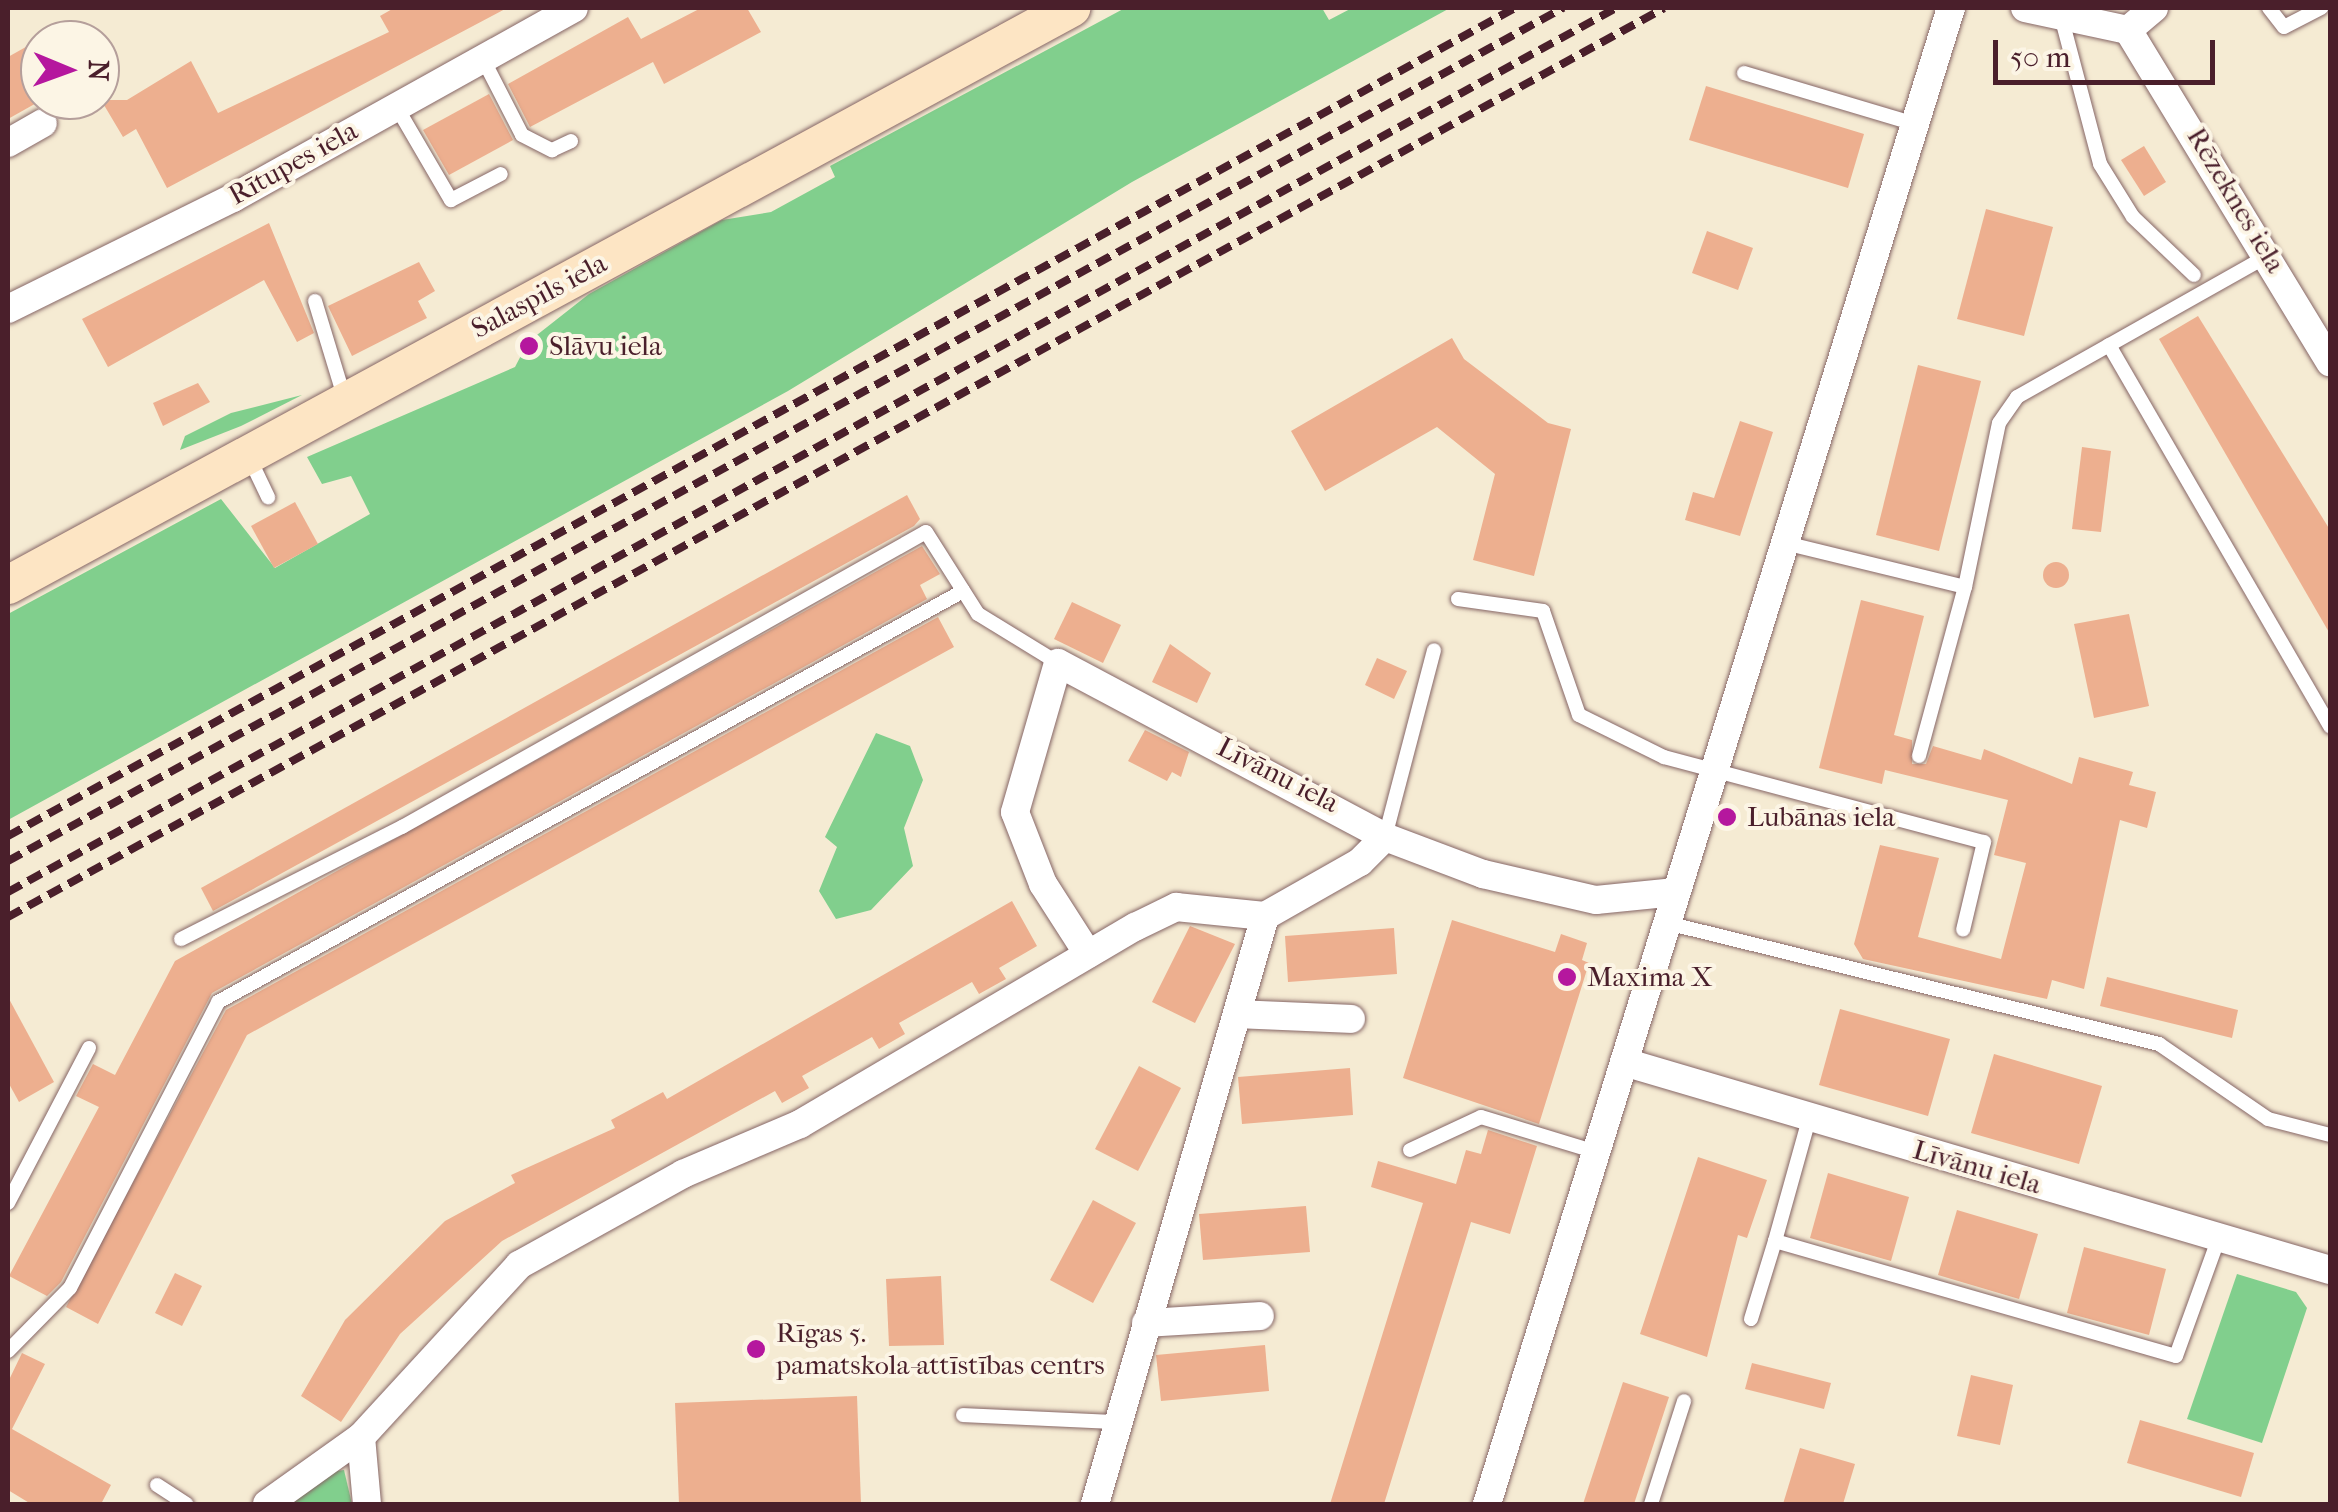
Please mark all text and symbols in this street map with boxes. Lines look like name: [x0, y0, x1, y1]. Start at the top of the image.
north arrow: [20, 20, 120, 120]
scale bar: [1998, 20, 2220, 82]
text: 50 m: [2010, 40, 2071, 75]
text: N: [82, 60, 115, 81]
street label: Rītupes iela: [223, 114, 363, 212]
street label: Rēzeknes iela: [2180, 121, 2292, 279]
street label: Salaspils iela: [466, 246, 612, 346]
place label: Slāvu iela: [549, 329, 662, 363]
marker: Slāvu iela: [518, 335, 540, 357]
street label: Līvānu iela: [1212, 730, 1344, 820]
place label: Lubānas iela: [1747, 800, 1895, 834]
marker: Lubānas iela: [1716, 806, 1738, 828]
place label: Maxima X: [1587, 960, 1713, 994]
marker: Maxima X: [1556, 966, 1578, 988]
street label: Līvānu iela: [1909, 1133, 2045, 1201]
place label: Rīgas 5. pamatskola-attīstības centrs: [776, 1316, 1105, 1382]
marker: Rīgas 5. pamatskola-attīstības centrs: [745, 1338, 767, 1360]

